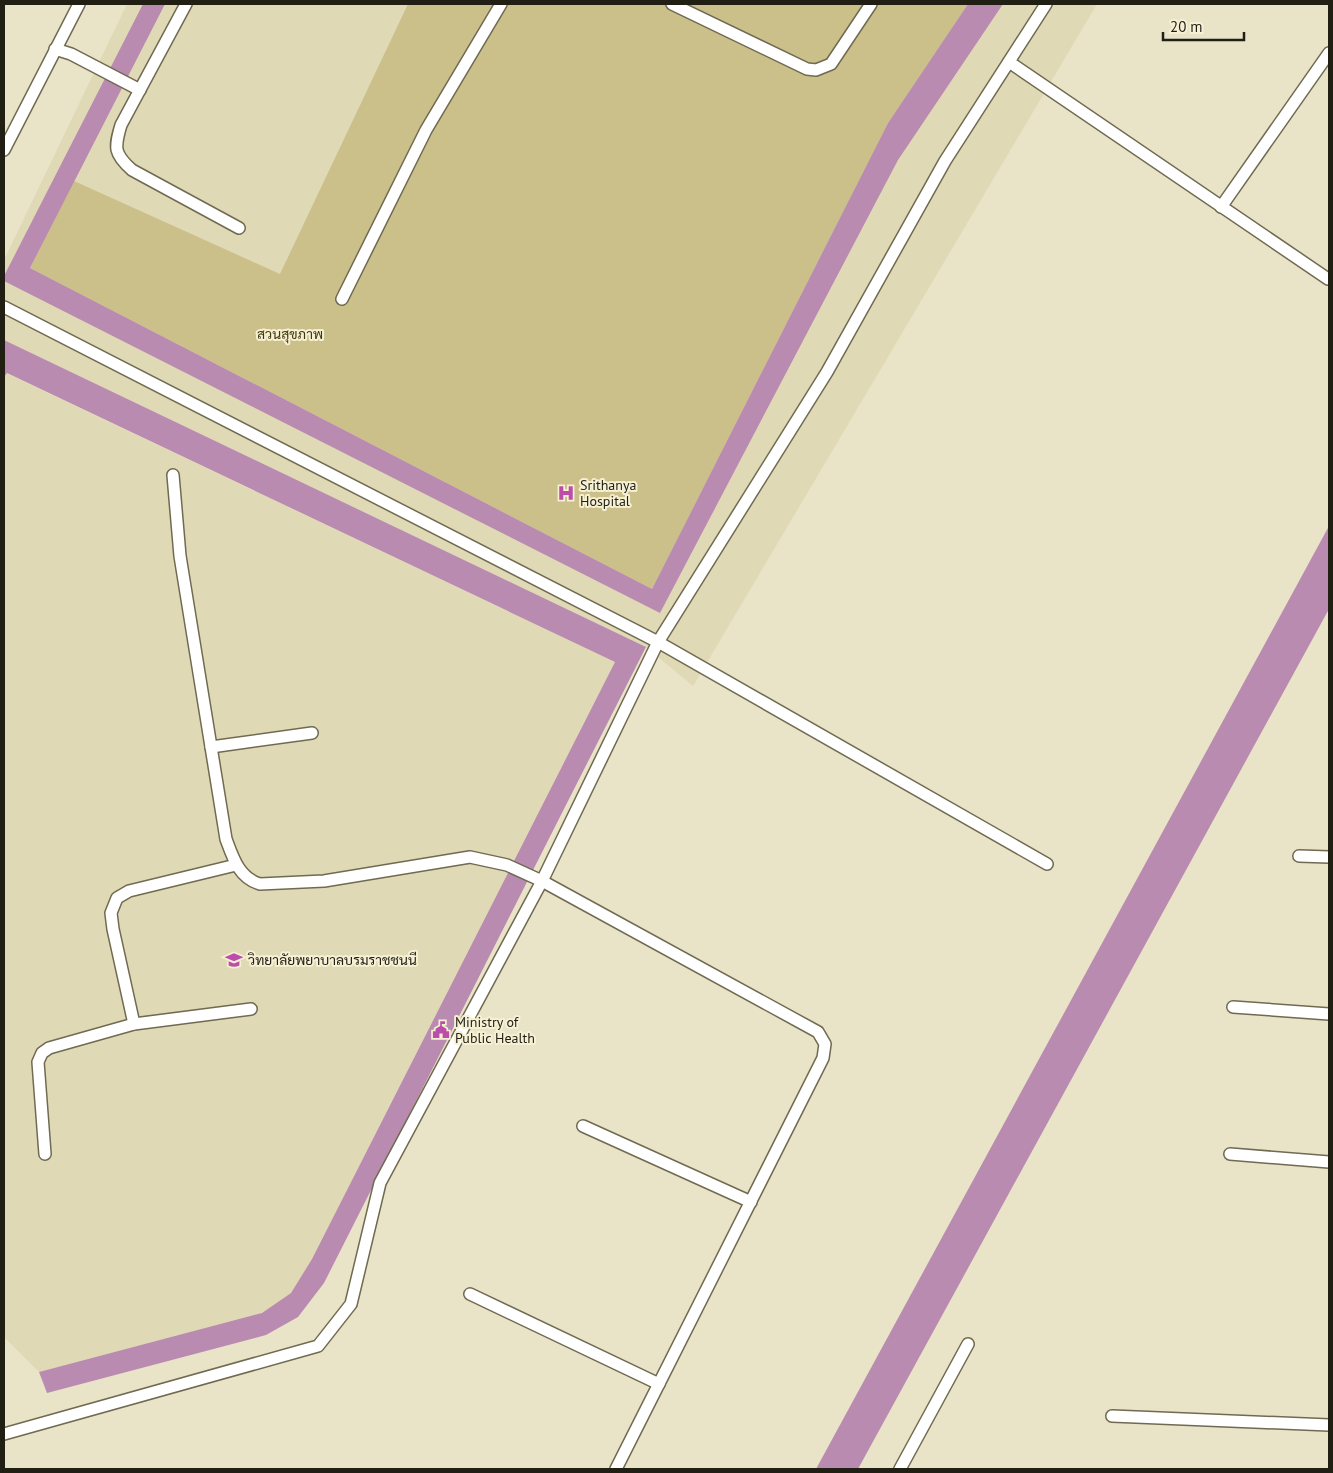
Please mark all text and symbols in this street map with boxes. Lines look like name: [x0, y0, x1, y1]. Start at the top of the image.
scale bar: [1163, 10, 1244, 42]
text: 20 m: [1170, 17, 1203, 36]
park label: สวนสุขภาพ: [257, 325, 323, 344]
place label: Srithanya Hospital: [580, 476, 636, 510]
hospital icon: Srithanya Hospital: [556, 483, 576, 503]
school or university icon: วิทยาลัยพยาบาลบรมราชชนนี: [224, 950, 244, 970]
place label: วิทยาลัยพยาบาลบรมราชชนนี: [247, 951, 417, 969]
place label: Ministry of Public Health: [455, 1013, 535, 1047]
public building icon: Ministry of Public Health: [431, 1020, 451, 1040]

